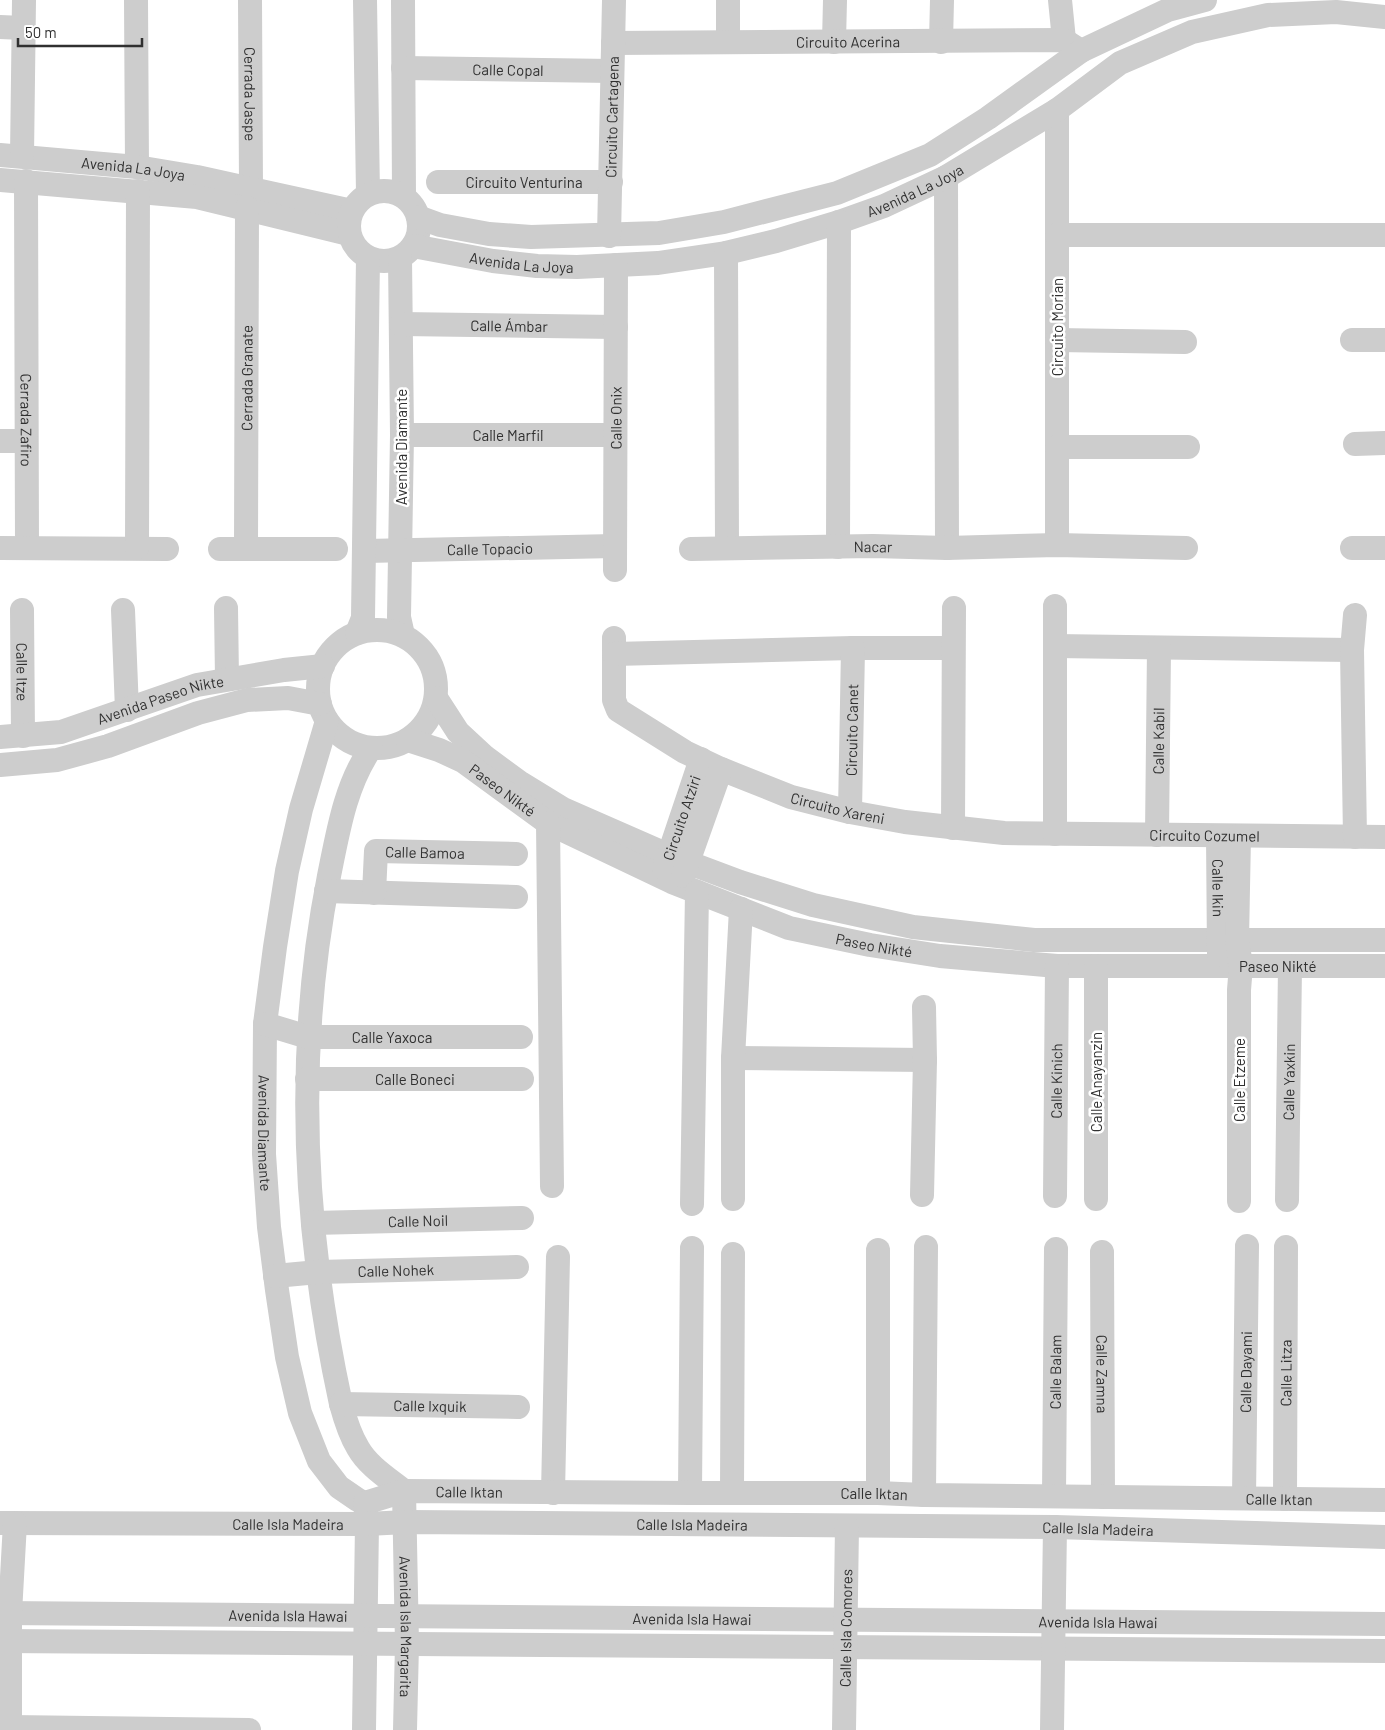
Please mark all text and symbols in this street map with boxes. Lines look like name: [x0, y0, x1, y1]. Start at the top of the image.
scale bar: [18, 15, 141, 47]
text: 50 m: [25, 23, 57, 41]
street label: Circuito Acerina: [796, 32, 900, 51]
street label: Cerrada Jaspe: [241, 47, 260, 141]
street label: Circuito Cartagena: [601, 56, 622, 178]
street label: Calle Copal: [472, 60, 544, 79]
street label: Avenida La Joya: [81, 153, 187, 184]
street label: Avenida La Joya: [864, 160, 966, 220]
street label: Circuito Venturina: [465, 173, 583, 191]
street label: Avenida La Joya: [468, 248, 574, 276]
street label: Circuito Morian: [1048, 278, 1066, 376]
street label: Calle Ámbar: [470, 316, 548, 335]
street label: Cerrada Granate: [237, 325, 256, 431]
street label: Cerrada Zafiro: [18, 373, 36, 467]
street label: Calle Onix: [606, 386, 625, 450]
street label: Avenida Diamante: [392, 389, 410, 505]
street label: Calle Marfil: [472, 426, 544, 444]
street label: Nacar: [853, 537, 893, 556]
street label: Calle Topacio: [447, 539, 533, 558]
street label: Calle Itze: [13, 643, 32, 701]
street label: Avenida Paseo Nikte: [95, 672, 225, 728]
street label: Circuito Canet: [842, 684, 861, 776]
street label: Calle Kabil: [1149, 707, 1167, 775]
street label: Paseo Nikté: [466, 760, 539, 820]
street label: Circuito Atziri: [659, 773, 704, 863]
street label: Circuito Xareni: [789, 788, 886, 827]
street label: Circuito Cozumel: [1149, 826, 1260, 845]
street label: Calle Bamoa: [385, 842, 465, 862]
street label: Calle Ikin: [1209, 859, 1228, 917]
street label: Paseo Nikté: [834, 929, 914, 961]
street label: Paseo Nikté: [1239, 957, 1317, 975]
street label: Calle Yaxoca: [352, 1028, 432, 1046]
street label: Calle Anayanzin: [1087, 1032, 1105, 1132]
street label: Calle Etzeme: [1230, 1038, 1248, 1122]
street label: Calle Kinich: [1047, 1043, 1065, 1119]
street label: Calle Yaxkin: [1279, 1044, 1298, 1120]
street label: Calle Boneci: [375, 1070, 455, 1088]
street label: Avenida Diamante: [255, 1075, 276, 1192]
street label: Calle Noil: [388, 1211, 448, 1230]
street label: Calle Nohek: [357, 1260, 435, 1280]
street label: Calle Dayami: [1236, 1331, 1255, 1413]
street label: Calle Balam: [1046, 1334, 1064, 1410]
street label: Calle Zamna: [1093, 1335, 1112, 1413]
street label: Calle Litza: [1276, 1340, 1295, 1406]
street label: Calle Ixquik: [393, 1396, 467, 1415]
street label: Calle Iktan: [436, 1482, 503, 1501]
street label: Calle Iktan: [841, 1484, 908, 1503]
street label: Calle Iktan: [1245, 1489, 1313, 1508]
street label: Calle Isla Madeira: [232, 1515, 344, 1533]
street label: Calle Isla Madeira: [636, 1515, 748, 1534]
street label: Calle Isla Madeira: [1042, 1518, 1154, 1539]
street label: Avenida Isla Margarita: [396, 1556, 416, 1698]
street label: Calle Isla Comores: [836, 1569, 855, 1687]
street label: Avenida Isla Hawai: [228, 1606, 348, 1625]
street label: Avenida Isla Hawai: [632, 1609, 752, 1628]
street label: Avenida Isla Hawai: [1038, 1612, 1158, 1631]

